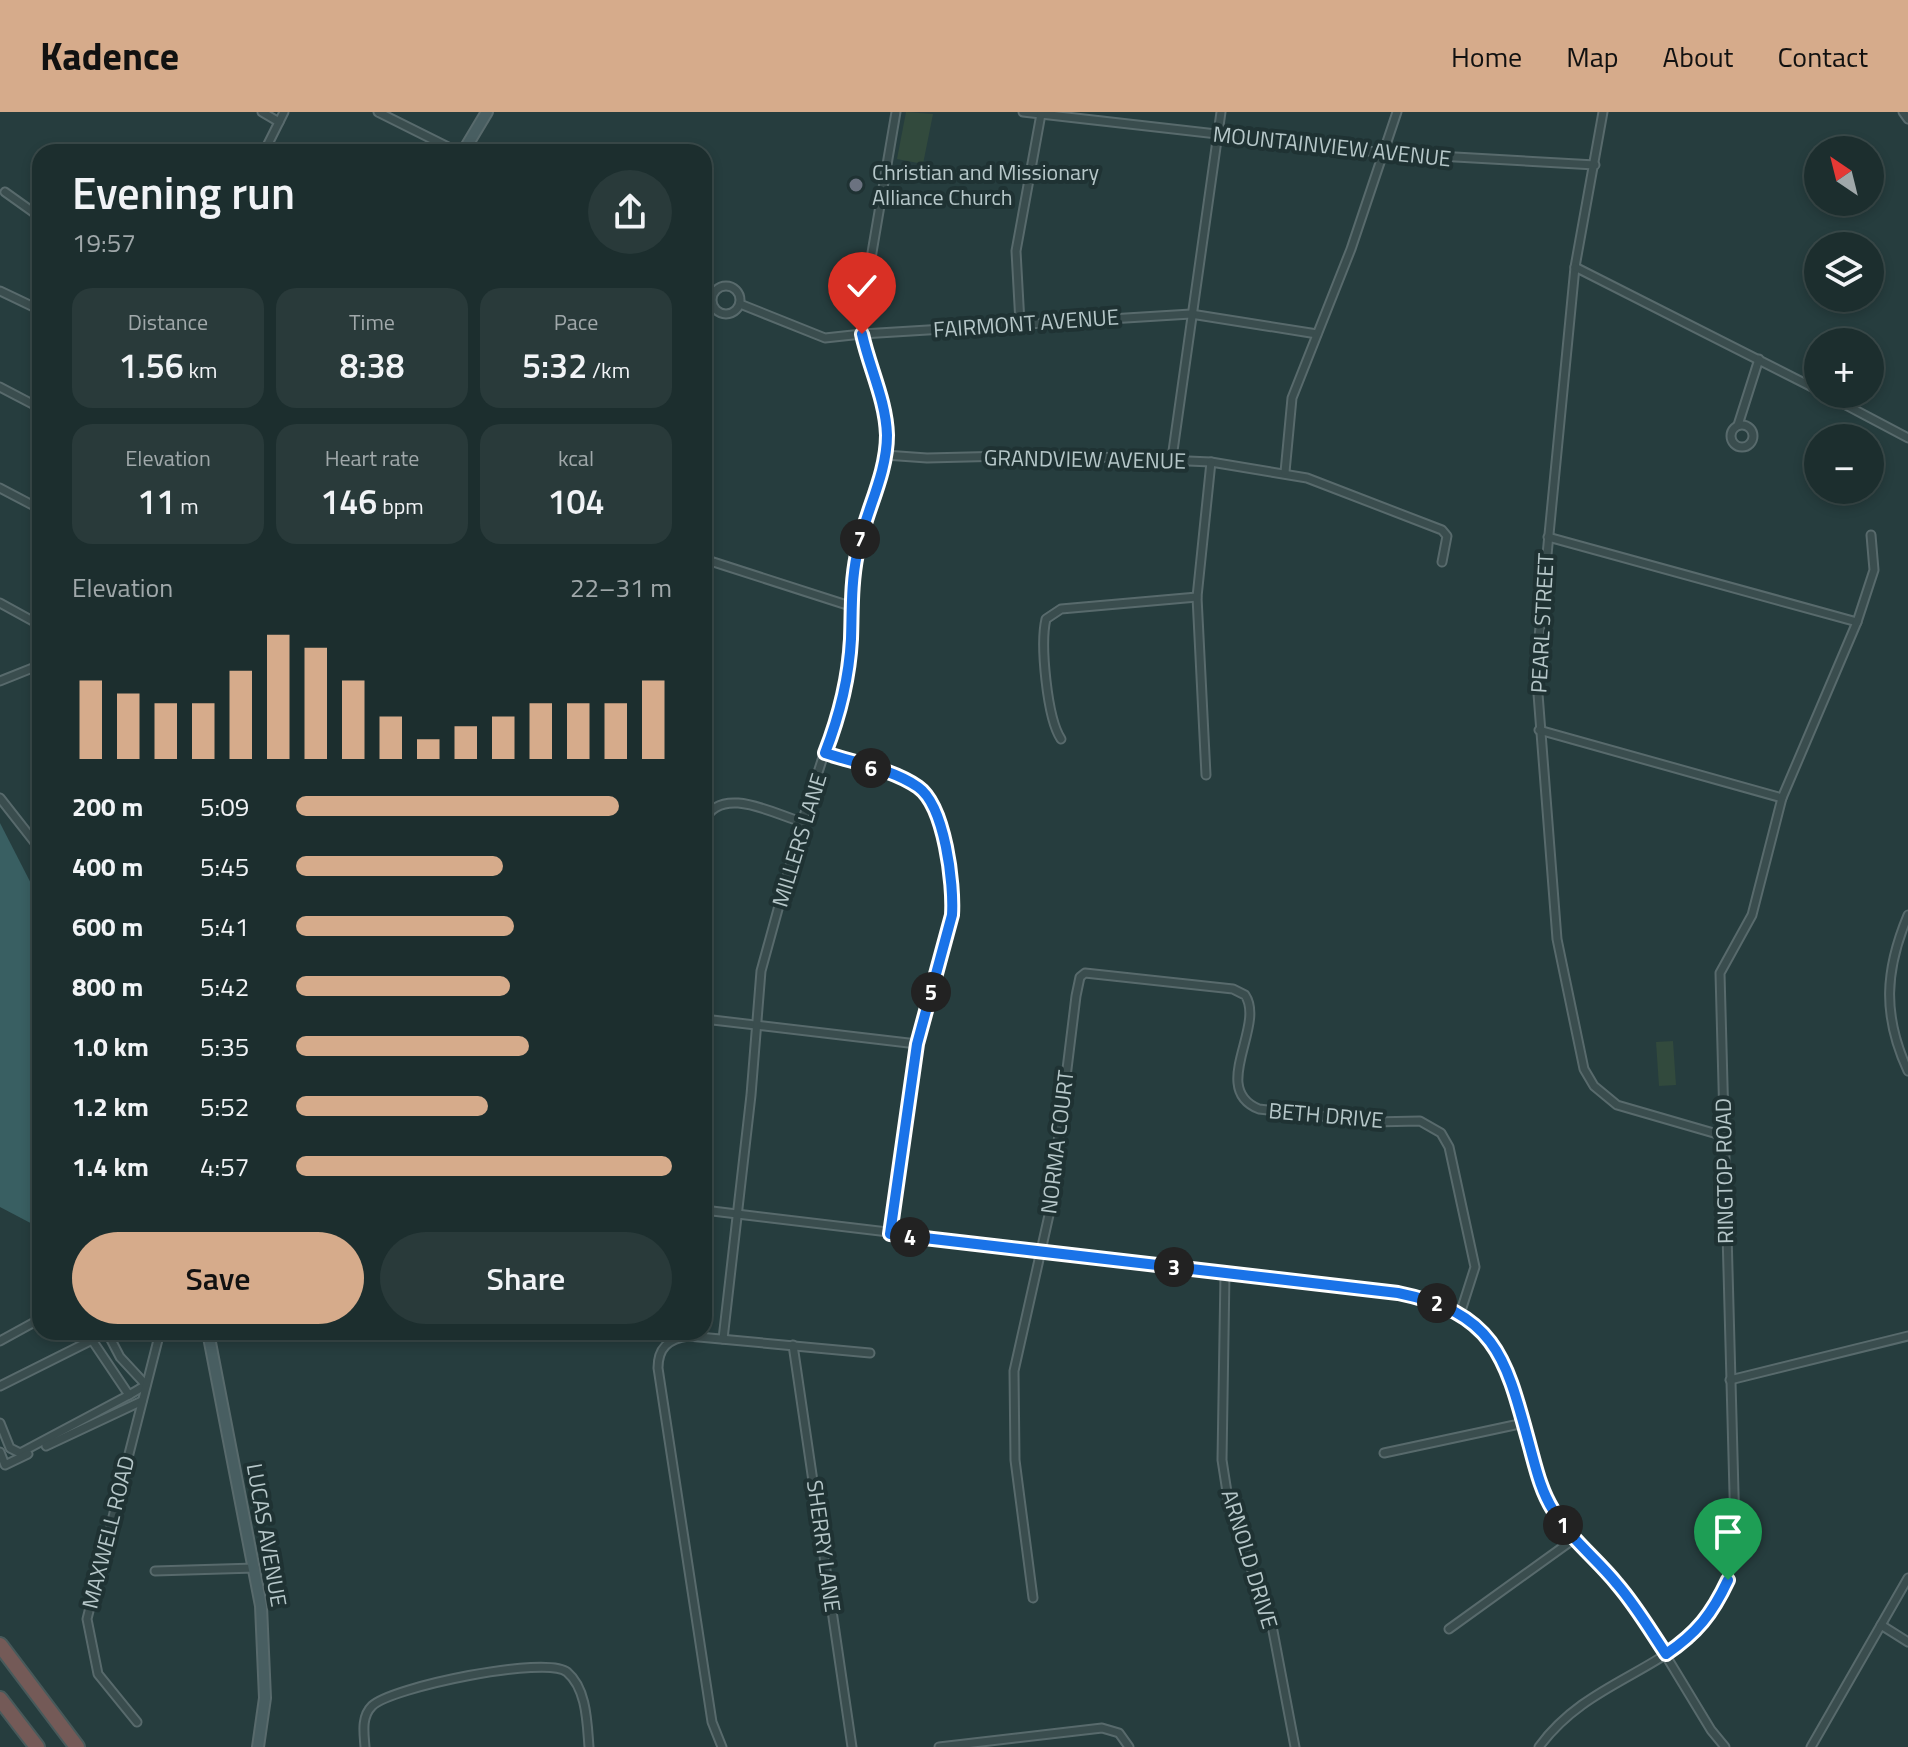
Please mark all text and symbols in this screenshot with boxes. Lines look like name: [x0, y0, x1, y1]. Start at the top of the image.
text: Kadence: [40, 27, 179, 85]
text: Home: [1451, 35, 1522, 78]
text: Map: [1566, 35, 1619, 78]
text: About: [1663, 35, 1733, 78]
text: Contact: [1777, 35, 1868, 78]
street label: MOUNTAINVIEW AVENUE: [1211, 117, 1453, 175]
north arrow: [1804, 136, 1884, 216]
map controls: [1804, 136, 1884, 504]
place label: Christian and Missionary Alliance Church: [872, 155, 1100, 214]
text: Evening run: [72, 159, 295, 226]
button: share: [588, 170, 672, 254]
marker: Christian and Missionary Alliance Church: [847, 176, 865, 194]
text: 19:57: [72, 223, 136, 262]
button: layers: [1804, 232, 1884, 312]
pin: [828, 252, 896, 334]
icon: check: [840, 264, 884, 308]
street label: FAIRMONT AVENUE: [932, 300, 1120, 346]
text: Distance: [128, 305, 208, 339]
text: Time: [349, 305, 395, 339]
text: Pace: [554, 305, 598, 339]
button: +: [1804, 328, 1884, 408]
text: 1.56: [118, 339, 184, 391]
text: 8:38: [339, 339, 405, 391]
text: 5:32: [522, 339, 587, 391]
text: km: [184, 353, 218, 387]
text: /km: [587, 353, 630, 387]
button: −: [1804, 424, 1884, 504]
street label: GRANDVIEW AVENUE: [984, 440, 1186, 478]
text: Elevation: [125, 441, 211, 475]
text: Heart rate: [325, 441, 419, 475]
text: kcal: [558, 441, 594, 475]
text: 11: [137, 475, 175, 527]
text: 146: [320, 475, 377, 527]
text: 104: [547, 475, 605, 527]
text: m: [175, 489, 199, 523]
text: bpm: [377, 489, 424, 523]
pin: 7: [840, 519, 880, 559]
text: 7: [854, 522, 866, 556]
street label: PEARL STREET: [1521, 552, 1563, 694]
text: Elevation: [72, 568, 173, 607]
text: 22–31 m: [570, 568, 672, 607]
pin: 6: [851, 748, 891, 788]
text: 6: [865, 751, 877, 785]
street label: MILLERS LANE: [763, 769, 835, 911]
text: 200 m: [72, 787, 143, 826]
text: 5:09: [200, 787, 249, 826]
text: 400 m: [72, 847, 143, 886]
text: 5:45: [200, 847, 249, 886]
text: 600 m: [72, 907, 143, 946]
text: 5:41: [200, 907, 249, 946]
text: 800 m: [72, 967, 143, 1006]
text: 5:42: [200, 967, 249, 1006]
pin: 5: [911, 972, 951, 1012]
text: 5: [925, 975, 937, 1009]
text: 1.0 km: [72, 1027, 149, 1066]
text: 5:35: [200, 1027, 249, 1066]
street label: NORMA COURT: [1031, 1068, 1083, 1216]
text: 1.2 km: [72, 1087, 149, 1126]
text: 5:52: [200, 1087, 249, 1126]
street label: BETH DRIVE: [1267, 1093, 1385, 1137]
street label: RINGTOP ROAD: [1706, 1098, 1742, 1244]
text: 1.4 km: [72, 1147, 149, 1186]
text: 4:57: [200, 1147, 249, 1186]
pin: 4: [890, 1217, 930, 1257]
text: 4: [904, 1220, 916, 1254]
button: Save: [72, 1232, 364, 1324]
button: Share: [380, 1232, 672, 1324]
pin: 3: [1154, 1247, 1194, 1287]
text: 3: [1168, 1250, 1180, 1284]
pin: 2: [1417, 1283, 1457, 1323]
text: 2: [1431, 1286, 1443, 1320]
street label: MAXWELL ROAD: [73, 1452, 143, 1612]
street label: LUCAS AVENUE: [238, 1461, 296, 1609]
street label: SHERRY LANE: [798, 1478, 850, 1614]
street label: ARNOLD DRIVE: [1213, 1485, 1287, 1633]
pin: [1694, 1498, 1762, 1580]
pin: 1: [1543, 1505, 1583, 1545]
text: 1: [1557, 1508, 1569, 1542]
icon: arrive: [1706, 1510, 1750, 1554]

